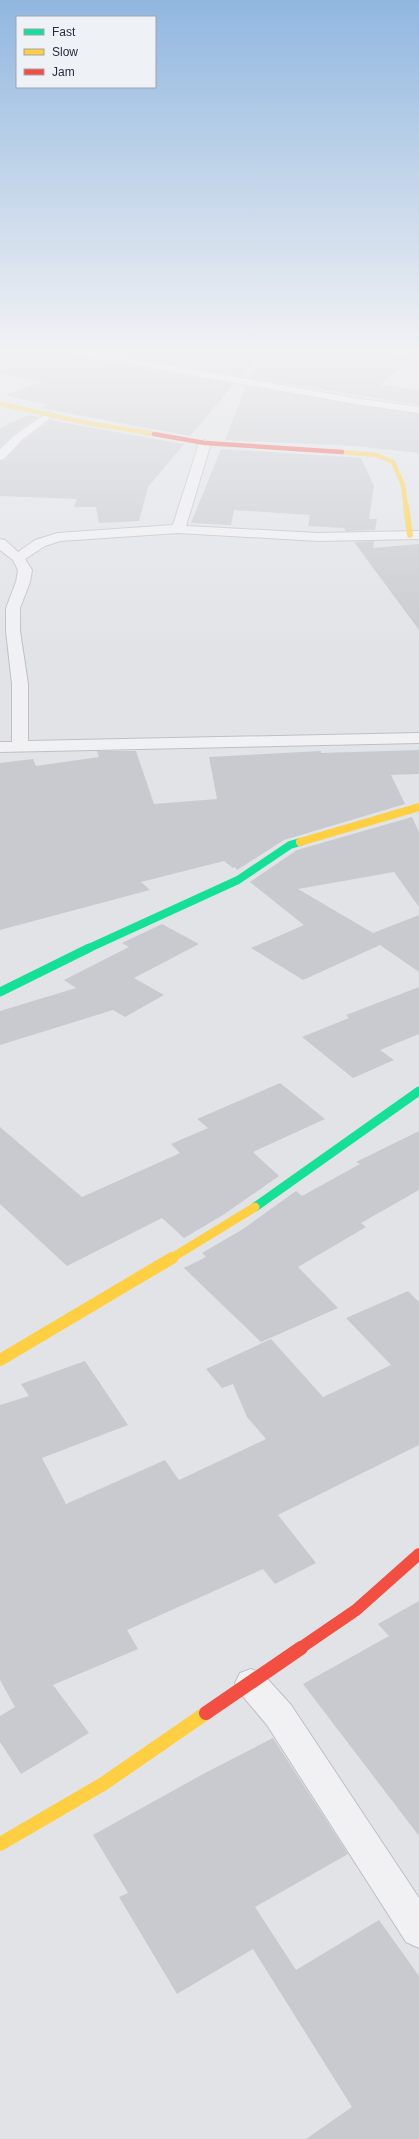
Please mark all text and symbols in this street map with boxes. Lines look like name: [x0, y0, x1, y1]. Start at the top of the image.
legend: [16, 16, 156, 88]
text: Fast: [52, 25, 76, 39]
text: Slow: [52, 45, 78, 59]
text: Jam: [52, 65, 75, 79]

